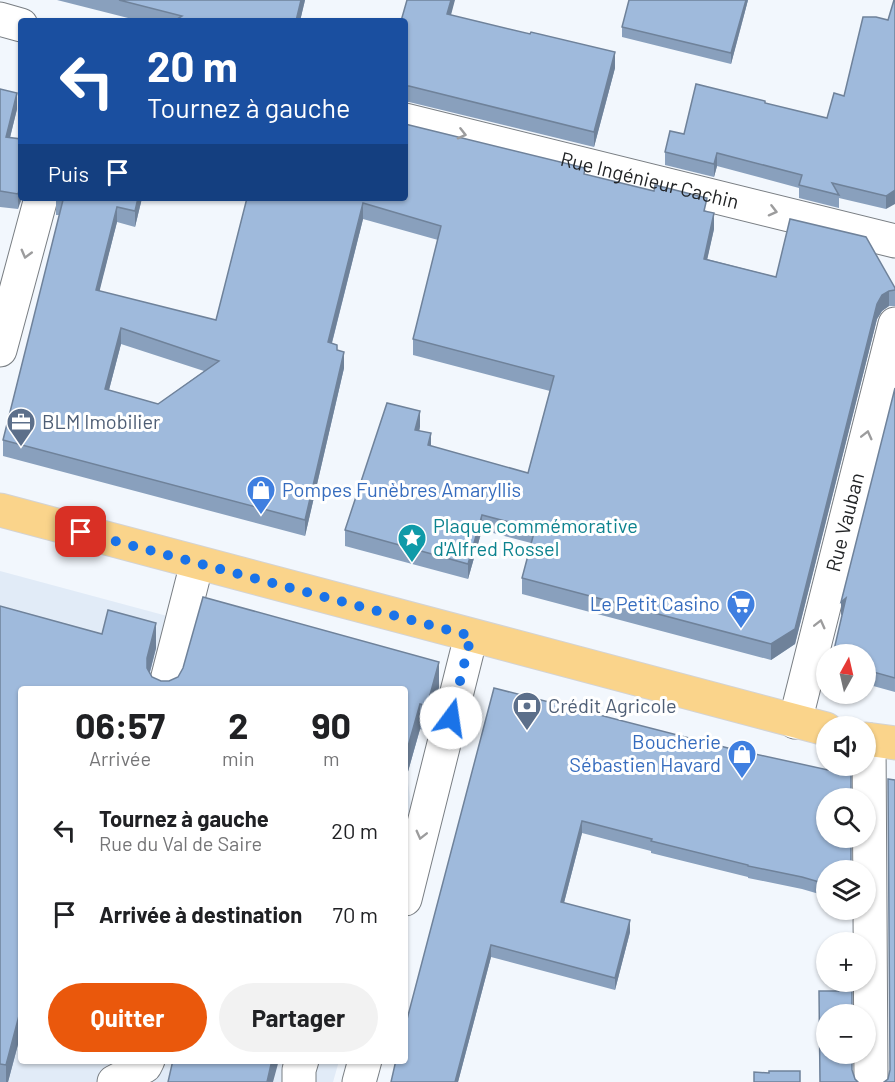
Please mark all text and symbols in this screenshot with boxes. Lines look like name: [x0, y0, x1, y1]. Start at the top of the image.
text: 20 m: [147, 40, 238, 90]
icon: left: [48, 42, 126, 120]
text: Tournez à gauche: [147, 91, 350, 123]
one-way arrow: [457, 127, 467, 140]
street label: Rue Ingénieur Cachin: [558, 146, 742, 213]
icon: arrive: [101, 156, 134, 189]
text: Puis: [48, 160, 89, 186]
one-way arrow: [768, 204, 778, 217]
one-way arrow: [21, 249, 33, 259]
office icon: BLM Imobilier: [5, 406, 37, 448]
place label: BLM Imobilier: [42, 409, 160, 433]
one-way arrow: [860, 430, 873, 440]
street label: Rue Vauban: [820, 470, 868, 574]
shop icon: Pompes Funèbres Amaryllis: [245, 474, 277, 516]
place label: Pompes Funèbres Amaryllis: [282, 477, 521, 501]
pin: [55, 506, 106, 557]
place label: Plaque commémorative d'Alfred Rossel: [433, 513, 638, 560]
icon: arrive: [64, 515, 97, 548]
place icon: Plaque commémorative d'Alfred Rossel: [396, 522, 428, 564]
supermarket icon: Le Petit Casino: [725, 588, 757, 630]
place label: Le Petit Casino: [590, 591, 720, 615]
one-way arrow: [812, 619, 825, 629]
north arrow: [816, 644, 876, 704]
map controls: [816, 644, 876, 1064]
position arrow: [419, 686, 483, 750]
bank icon: Crédit Agricole: [511, 690, 543, 732]
place label: Crédit Agricole: [548, 693, 677, 717]
text: 06:57: [75, 703, 165, 746]
text: 2: [228, 703, 248, 746]
text: 90: [311, 703, 351, 746]
button: sound: [816, 716, 876, 776]
place label: Boucherie Sébastien Havard: [569, 729, 721, 776]
shop icon: Boucherie Sébastien Havard: [726, 738, 758, 780]
text: Arrivée: [89, 746, 151, 770]
text: min: [222, 746, 254, 770]
text: m: [323, 746, 340, 770]
button: search: [816, 788, 876, 848]
text: Tournez à gauche: [99, 805, 269, 831]
icon: left: [48, 814, 81, 847]
text: 20 m: [331, 817, 378, 843]
one-way arrow: [416, 830, 429, 840]
text: Rue du Val de Saire: [99, 831, 262, 855]
button: layers: [816, 860, 876, 920]
icon: arrive: [48, 898, 81, 931]
text: Arrivée à destination: [99, 901, 302, 927]
text: 70 m: [333, 901, 378, 927]
button: +: [816, 932, 876, 992]
button: Quitter: [48, 983, 207, 1052]
button: Partager: [219, 983, 378, 1052]
button: −: [816, 1004, 876, 1064]

